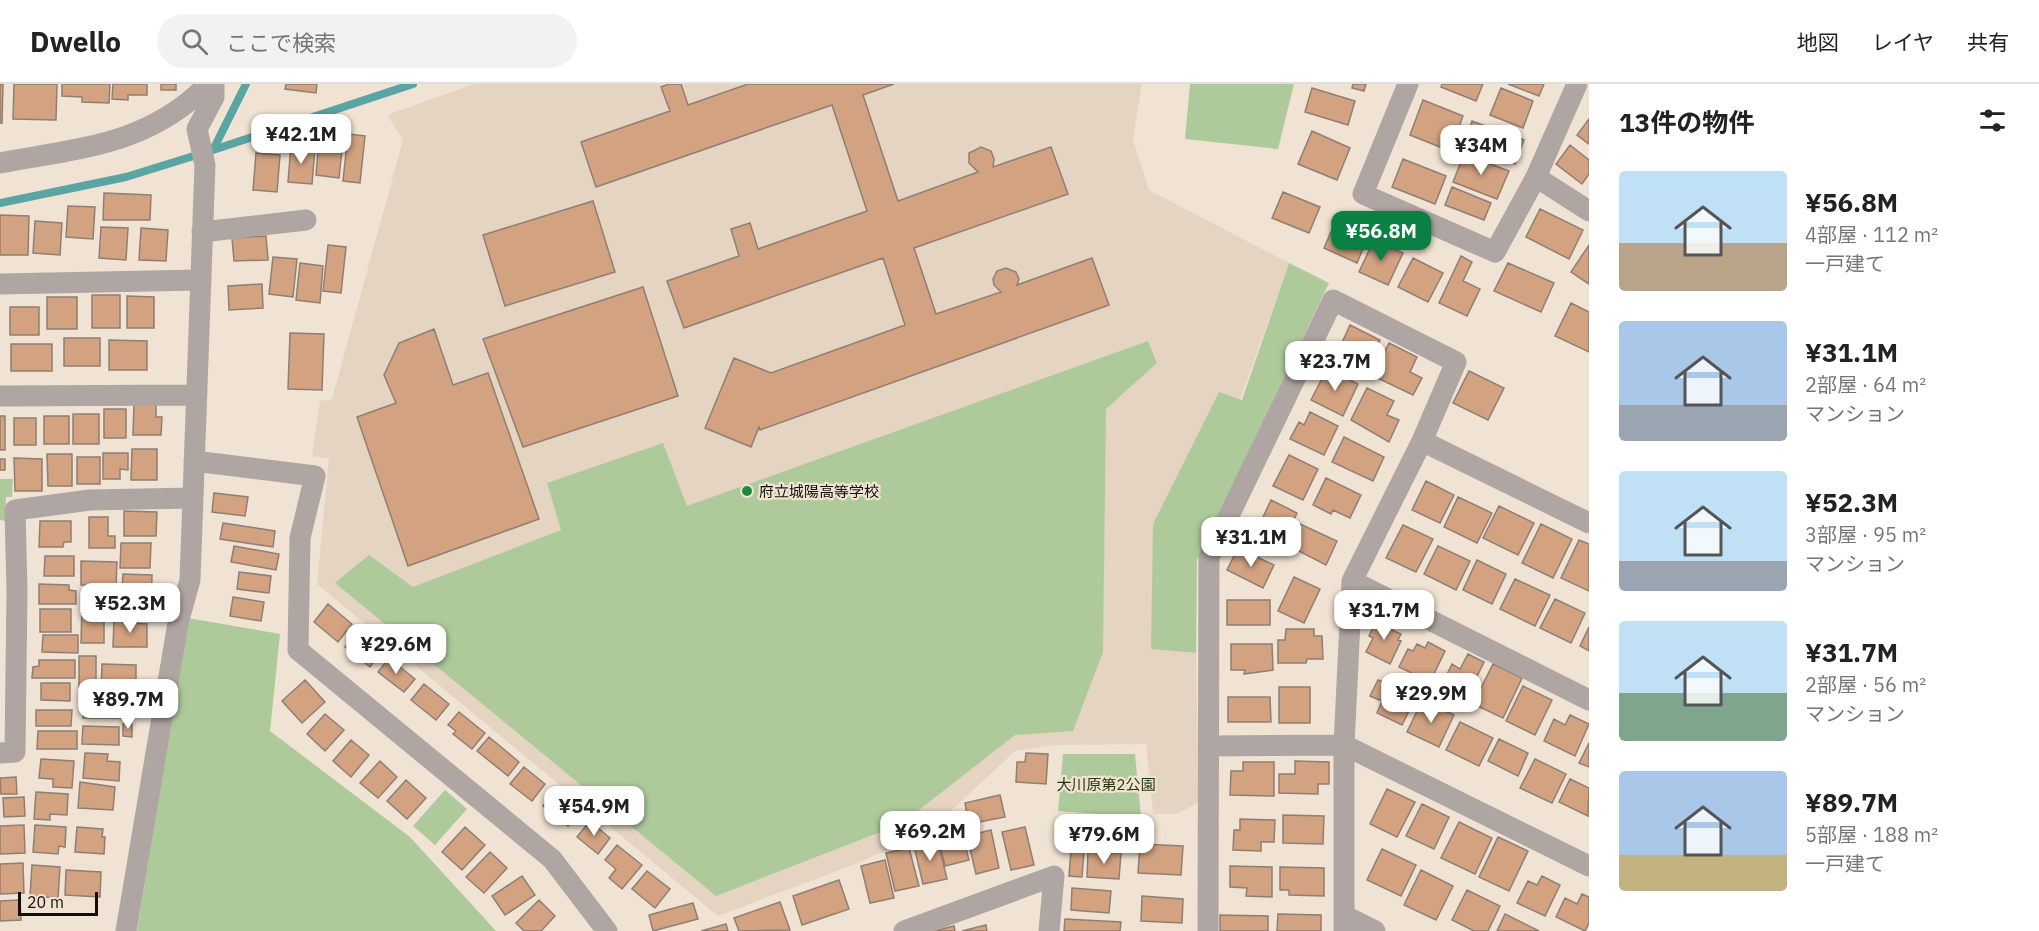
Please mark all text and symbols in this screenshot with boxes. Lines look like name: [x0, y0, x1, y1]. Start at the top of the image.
search box: [157, 14, 577, 68]
text: Dwello: [30, 23, 121, 60]
icon: search: [178, 25, 211, 58]
text: ここで検索: [226, 28, 336, 57]
text: 地図: [1797, 28, 1839, 56]
text: レイヤ: [1872, 28, 1934, 56]
text: 共有: [1967, 28, 2009, 56]
icon: filters: [1976, 104, 2009, 137]
text: 13件の物件: [1619, 105, 1754, 139]
pin: ¥42.1M: [252, 114, 350, 165]
text: ¥42.1M: [265, 120, 337, 147]
pin: ¥34M: [1445, 125, 1517, 176]
text: ¥34M: [1454, 131, 1508, 158]
text: ¥56.8M: [1805, 185, 1898, 219]
icon: home: [1667, 195, 1739, 267]
pin: ¥56.8M: [1332, 211, 1430, 262]
text: ¥56.8M: [1345, 217, 1417, 244]
text: 4部屋 · 112 m²: [1805, 221, 1938, 248]
text: 一戸建て: [1805, 250, 1885, 277]
text: ¥31.1M: [1805, 335, 1898, 369]
pin: ¥23.7M: [1286, 341, 1384, 392]
icon: home: [1667, 345, 1739, 417]
text: ¥23.7M: [1299, 347, 1371, 374]
text: 2部屋 · 64 m²: [1805, 371, 1926, 398]
text: マンション: [1805, 400, 1905, 427]
place label: 府立城陽高等学校: [759, 482, 879, 501]
marker: 府立城陽高等学校: [740, 484, 754, 498]
text: ¥52.3M: [1805, 485, 1898, 519]
icon: home: [1667, 495, 1739, 567]
pin: ¥31.1M: [1202, 517, 1300, 568]
text: 3部屋 · 95 m²: [1805, 521, 1926, 548]
text: ¥31.1M: [1215, 523, 1287, 550]
text: マンション: [1805, 550, 1905, 577]
pin: ¥52.3M: [81, 583, 179, 634]
text: ¥52.3M: [94, 589, 166, 616]
pin: ¥31.7M: [1335, 590, 1433, 641]
text: ¥31.7M: [1348, 596, 1420, 623]
pin: ¥29.6M: [347, 624, 445, 675]
text: ¥29.6M: [360, 630, 432, 657]
text: ¥31.7M: [1805, 635, 1898, 669]
icon: home: [1667, 645, 1739, 717]
text: 2部屋 · 56 m²: [1805, 671, 1926, 698]
pin: ¥29.9M: [1382, 673, 1480, 724]
pin: ¥89.7M: [79, 679, 177, 730]
text: ¥29.9M: [1395, 679, 1467, 706]
text: ¥89.7M: [92, 685, 164, 712]
text: マンション: [1805, 700, 1905, 727]
park label: 大川原第2公園: [1056, 775, 1156, 794]
text: ¥89.7M: [1805, 785, 1898, 819]
pin: ¥54.9M: [545, 786, 643, 837]
text: ¥54.9M: [558, 792, 630, 819]
icon: home: [1667, 795, 1739, 867]
pin: ¥69.2M: [881, 811, 979, 862]
pin: ¥79.6M: [1055, 814, 1153, 865]
text: ¥69.2M: [894, 817, 966, 844]
text: ¥79.6M: [1068, 820, 1140, 847]
text: 5部屋 · 188 m²: [1805, 821, 1938, 848]
text: 一戸建て: [1805, 850, 1885, 877]
scale bar: [18, 889, 98, 916]
text: 20 m: [27, 892, 64, 912]

